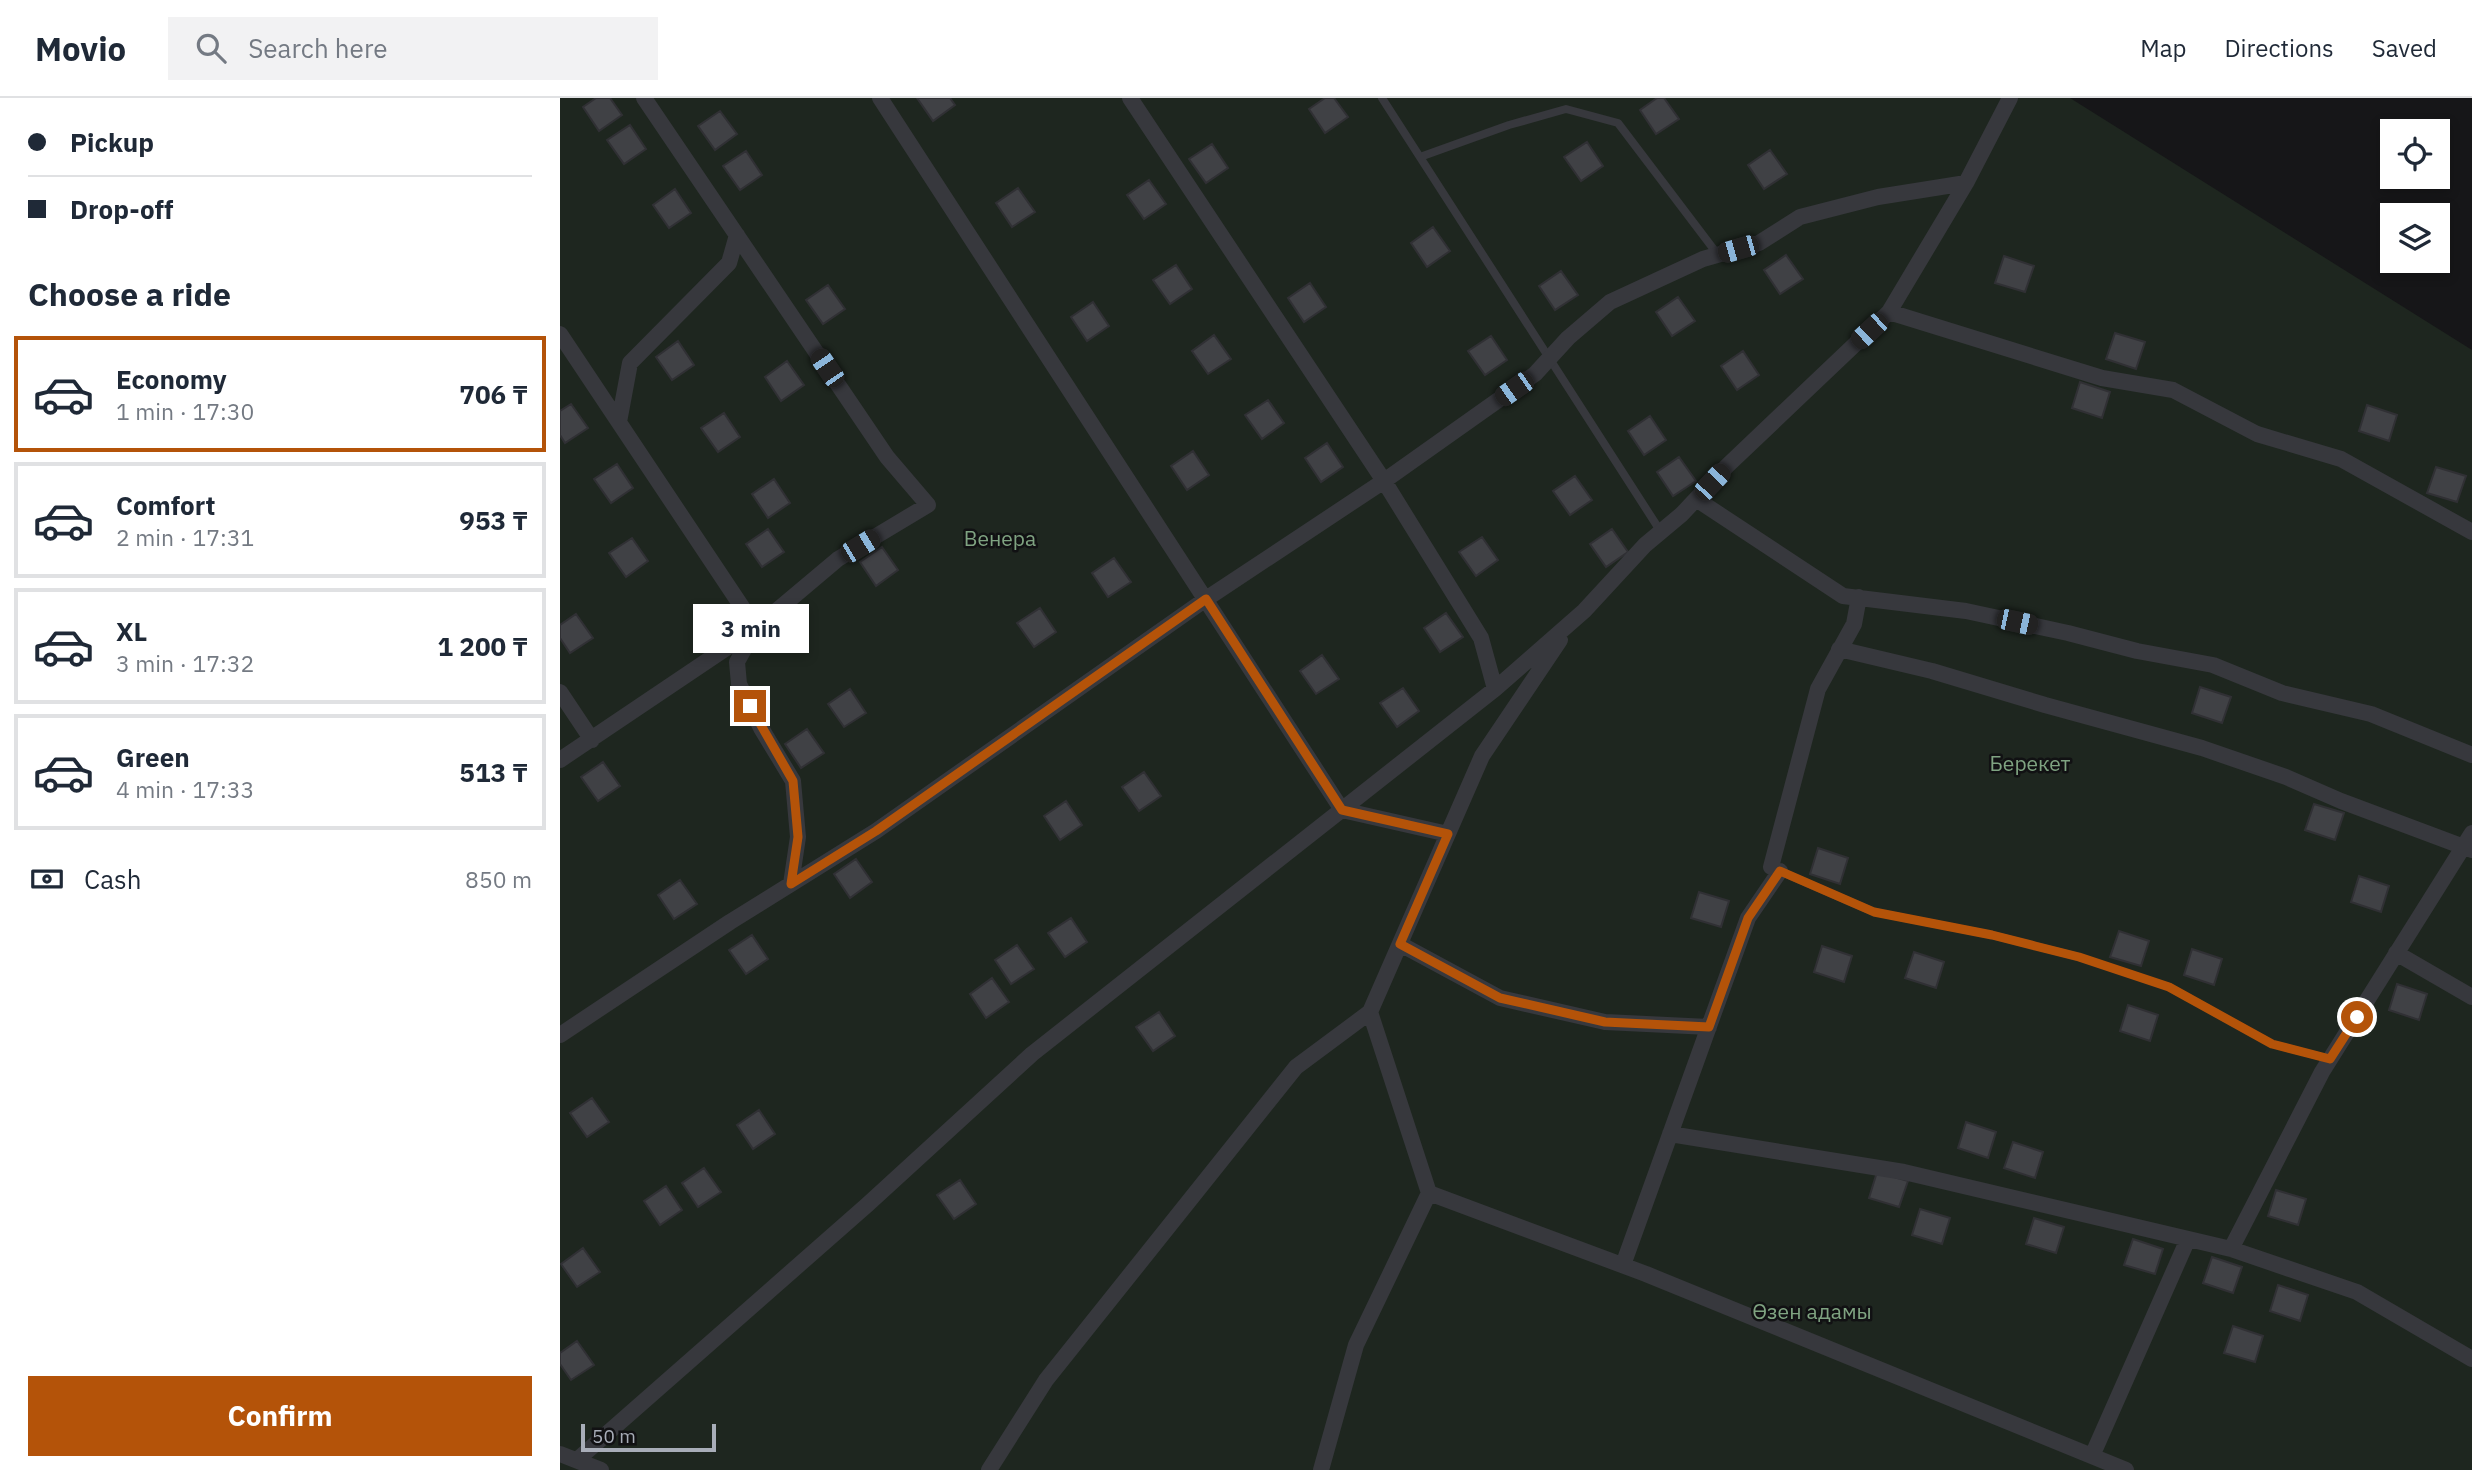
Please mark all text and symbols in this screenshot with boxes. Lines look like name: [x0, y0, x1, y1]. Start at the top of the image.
search box: [168, 17, 658, 80]
text: Movio: [35, 27, 126, 70]
icon: search: [192, 29, 230, 67]
text: Search here: [248, 31, 388, 65]
text: Map: [2140, 32, 2186, 64]
text: Directions: [2224, 32, 2334, 64]
text: Saved: [2372, 32, 2437, 64]
map controls: [2380, 119, 2450, 273]
button: locate: [2380, 119, 2450, 189]
text: Pickup: [70, 125, 154, 159]
text: Drop-off: [70, 192, 173, 226]
button: layers: [2380, 203, 2450, 273]
car: [1715, 233, 1762, 265]
text: Choose a ride: [28, 273, 231, 315]
car: [1847, 309, 1892, 353]
car: [807, 345, 848, 391]
text: Economy: [116, 362, 227, 396]
icon: car: [32, 363, 95, 426]
car: [1491, 368, 1538, 410]
text: 706 ₸: [459, 377, 528, 411]
text: 1 min · 17:30: [116, 396, 254, 426]
car: [1690, 459, 1735, 505]
text: Comfort: [116, 488, 215, 522]
icon: car: [32, 489, 95, 552]
text: 953 ₸: [459, 503, 528, 537]
text: 2 min · 17:31: [116, 522, 254, 552]
park label: Венера: [964, 524, 1036, 552]
car: [837, 526, 884, 566]
callout: 3 min: [692, 604, 808, 654]
car: [1995, 607, 2040, 637]
text: 3 min: [721, 613, 781, 643]
text: XL: [116, 614, 147, 648]
icon: car: [32, 615, 95, 678]
text: 1 200 ₸: [438, 629, 528, 663]
text: 3 min · 17:32: [116, 648, 254, 678]
route end: [734, 690, 766, 722]
text: Green: [116, 740, 190, 774]
icon: car: [32, 741, 95, 804]
park label: Берекет: [1990, 749, 2071, 777]
text: 513 ₸: [459, 755, 528, 789]
text: 4 min · 17:33: [116, 774, 254, 804]
icon: cash: [28, 860, 66, 898]
text: Cash: [84, 862, 141, 896]
text: 850 m: [465, 864, 532, 894]
route start: [2341, 1001, 2373, 1033]
park label: Өзен адамы: [1752, 1297, 1872, 1325]
button: Confirm: [28, 1376, 532, 1456]
scale bar: [581, 1421, 716, 1453]
text: 50 m: [592, 1424, 636, 1448]

